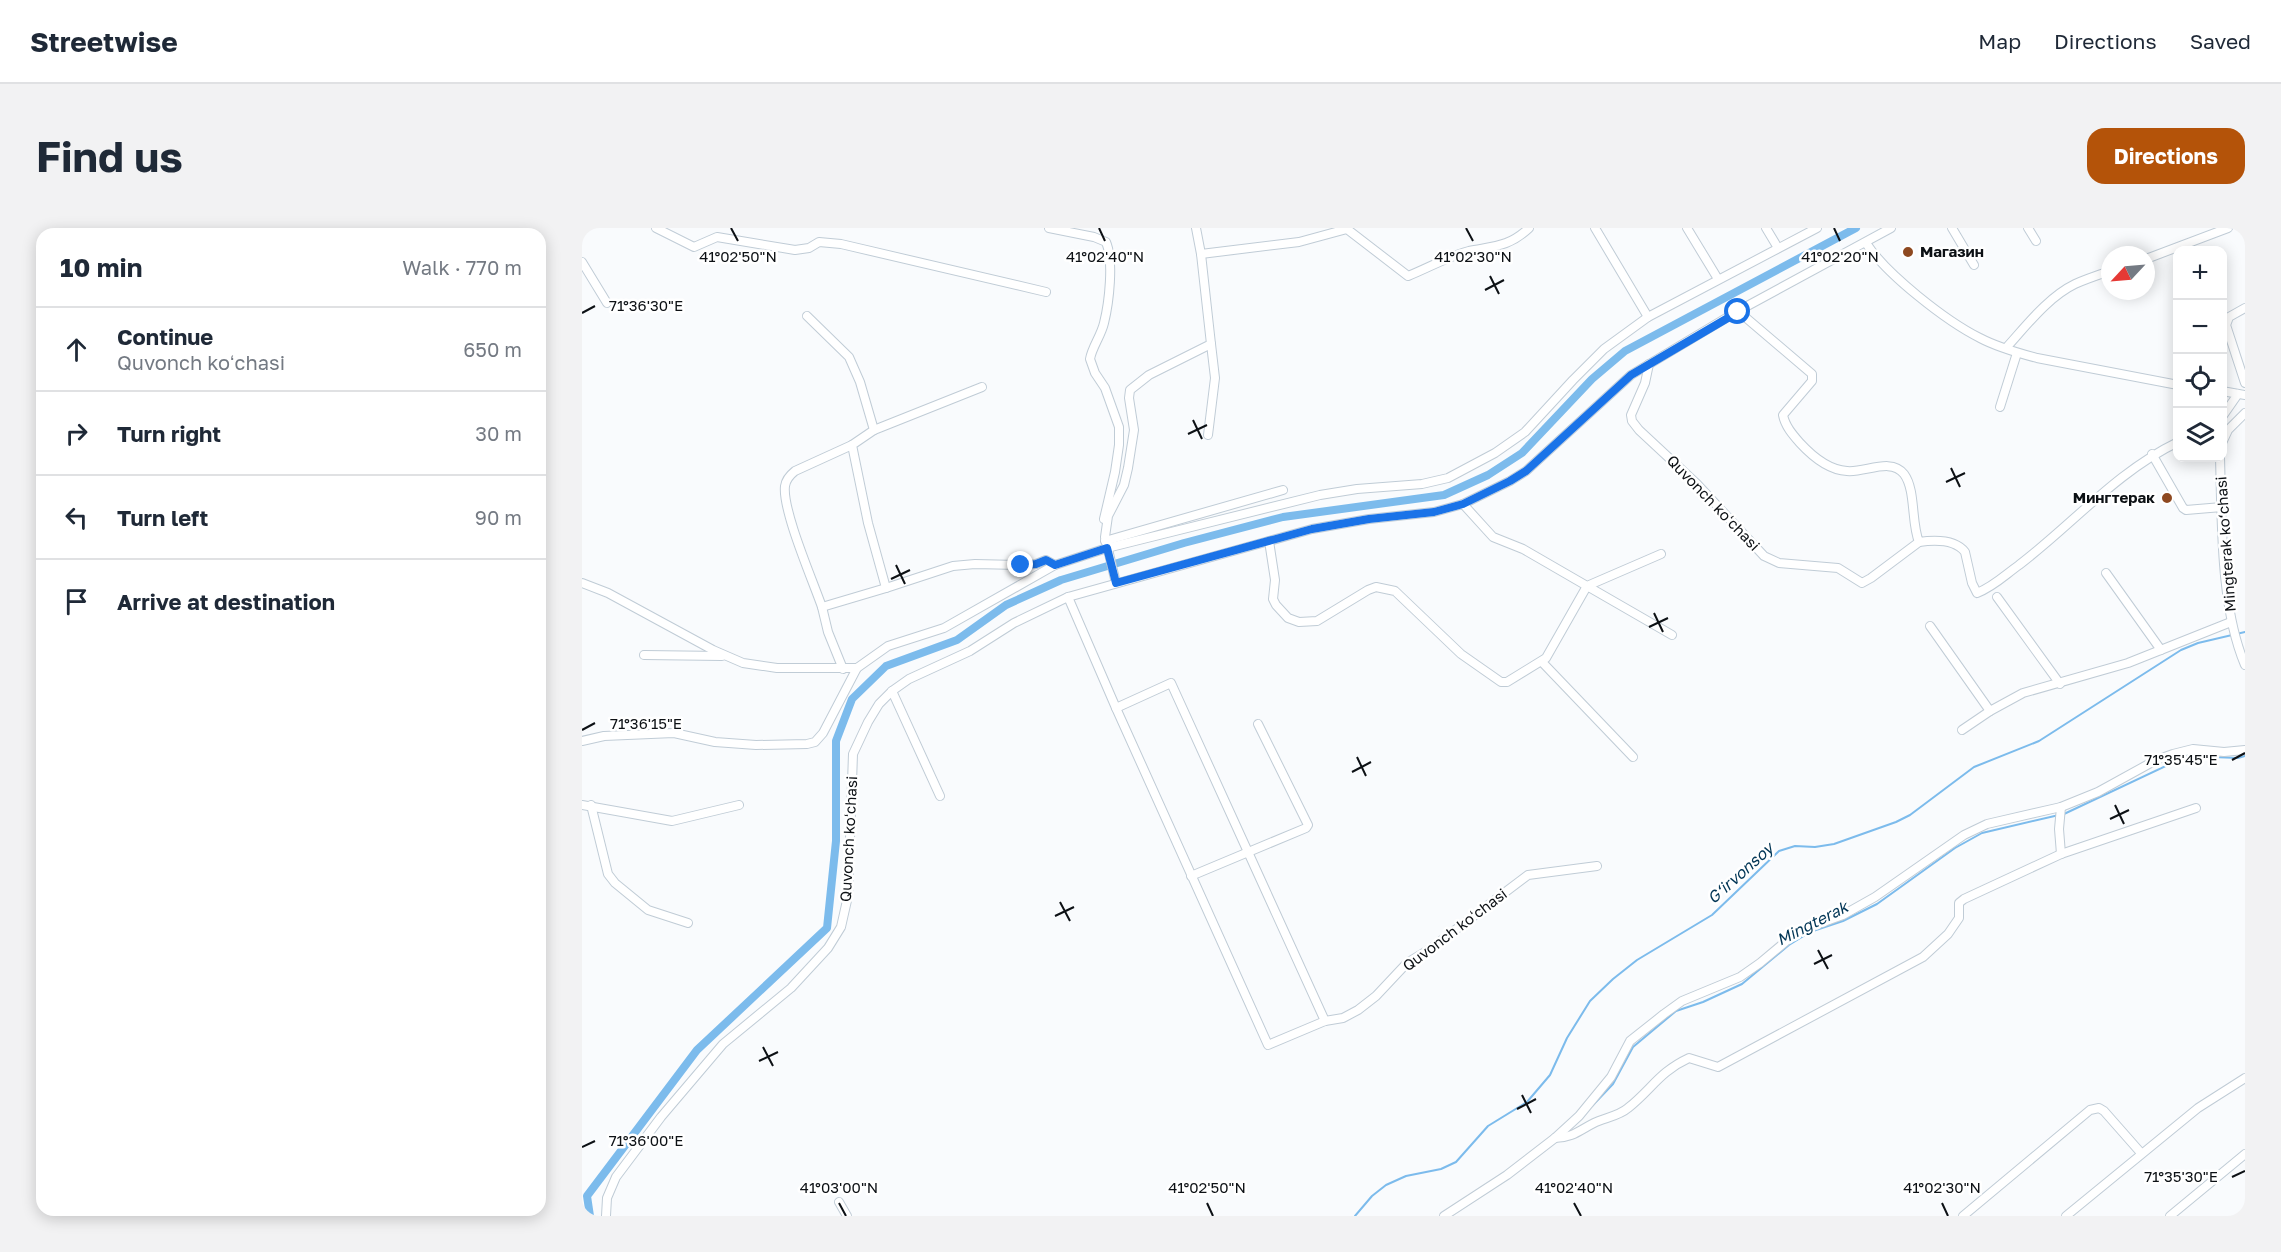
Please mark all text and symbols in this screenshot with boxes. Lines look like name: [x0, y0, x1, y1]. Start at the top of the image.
text: Streetwise: [30, 25, 178, 58]
text: Map: [1978, 28, 2021, 54]
text: Directions: [2054, 28, 2157, 54]
text: Saved: [2190, 28, 2251, 54]
button: Directions: [2087, 128, 2245, 184]
text: Find us: [36, 131, 183, 181]
place label: Магазин: [1920, 242, 1984, 260]
marker: Магазин: [1901, 245, 1915, 259]
north arrow: [2101, 246, 2155, 300]
map controls: [2173, 246, 2227, 462]
button: +: [2173, 246, 2227, 300]
text: 41°02'50"N: [699, 247, 777, 265]
text: 41°02'40"N: [1066, 247, 1144, 265]
text: 41°02'30"N: [1434, 247, 1512, 265]
text: 41°02'20"N: [1801, 247, 1879, 265]
text: 10 min: [60, 252, 142, 283]
text: Walk · 770 m: [402, 255, 522, 279]
text: 71°36'30"E: [609, 296, 683, 314]
route start: [1724, 298, 1750, 324]
button: −: [2173, 300, 2227, 354]
text: Continue: [117, 323, 213, 350]
icon: ahead: [60, 333, 93, 366]
text: 650 m: [463, 337, 522, 361]
text: Quvonch koʻchasi: [117, 350, 285, 374]
button: locate: [2173, 354, 2227, 408]
button: layers: [2173, 408, 2227, 462]
icon: right: [60, 417, 93, 450]
text: Turn right: [117, 420, 221, 447]
text: 30 m: [475, 421, 522, 445]
street label: Quvonch koʻchasi: [1663, 451, 1764, 554]
street label: Mingterak ko‘chasi: [2211, 476, 2239, 612]
place label: Мингтерак: [2073, 488, 2155, 506]
marker: Мингтерак: [2160, 491, 2174, 505]
icon: left: [60, 501, 93, 534]
text: Turn left: [117, 504, 208, 531]
text: 90 m: [475, 505, 522, 529]
route end: [1007, 551, 1033, 577]
icon: arrive: [60, 585, 93, 618]
text: Arrive at destination: [117, 588, 335, 615]
text: 71°36'15"E: [610, 714, 682, 732]
text: 71°35'45"E: [2144, 750, 2218, 768]
street label: Quvonch koʻchasi: [836, 776, 860, 902]
water label: G‘irvonsoy: [1703, 837, 1779, 908]
street label: Quvonch koʻchasi: [1399, 884, 1510, 974]
water label: Mingterak: [1773, 896, 1853, 950]
text: 71°36'00"E: [609, 1131, 683, 1149]
text: 71°35'30"E: [2144, 1167, 2218, 1185]
text: 41°03'00"N: [800, 1178, 878, 1196]
text: 41°02'50"N: [1168, 1178, 1246, 1196]
text: 41°02'40"N: [1535, 1178, 1613, 1196]
text: 41°02'30"N: [1903, 1178, 1981, 1196]

